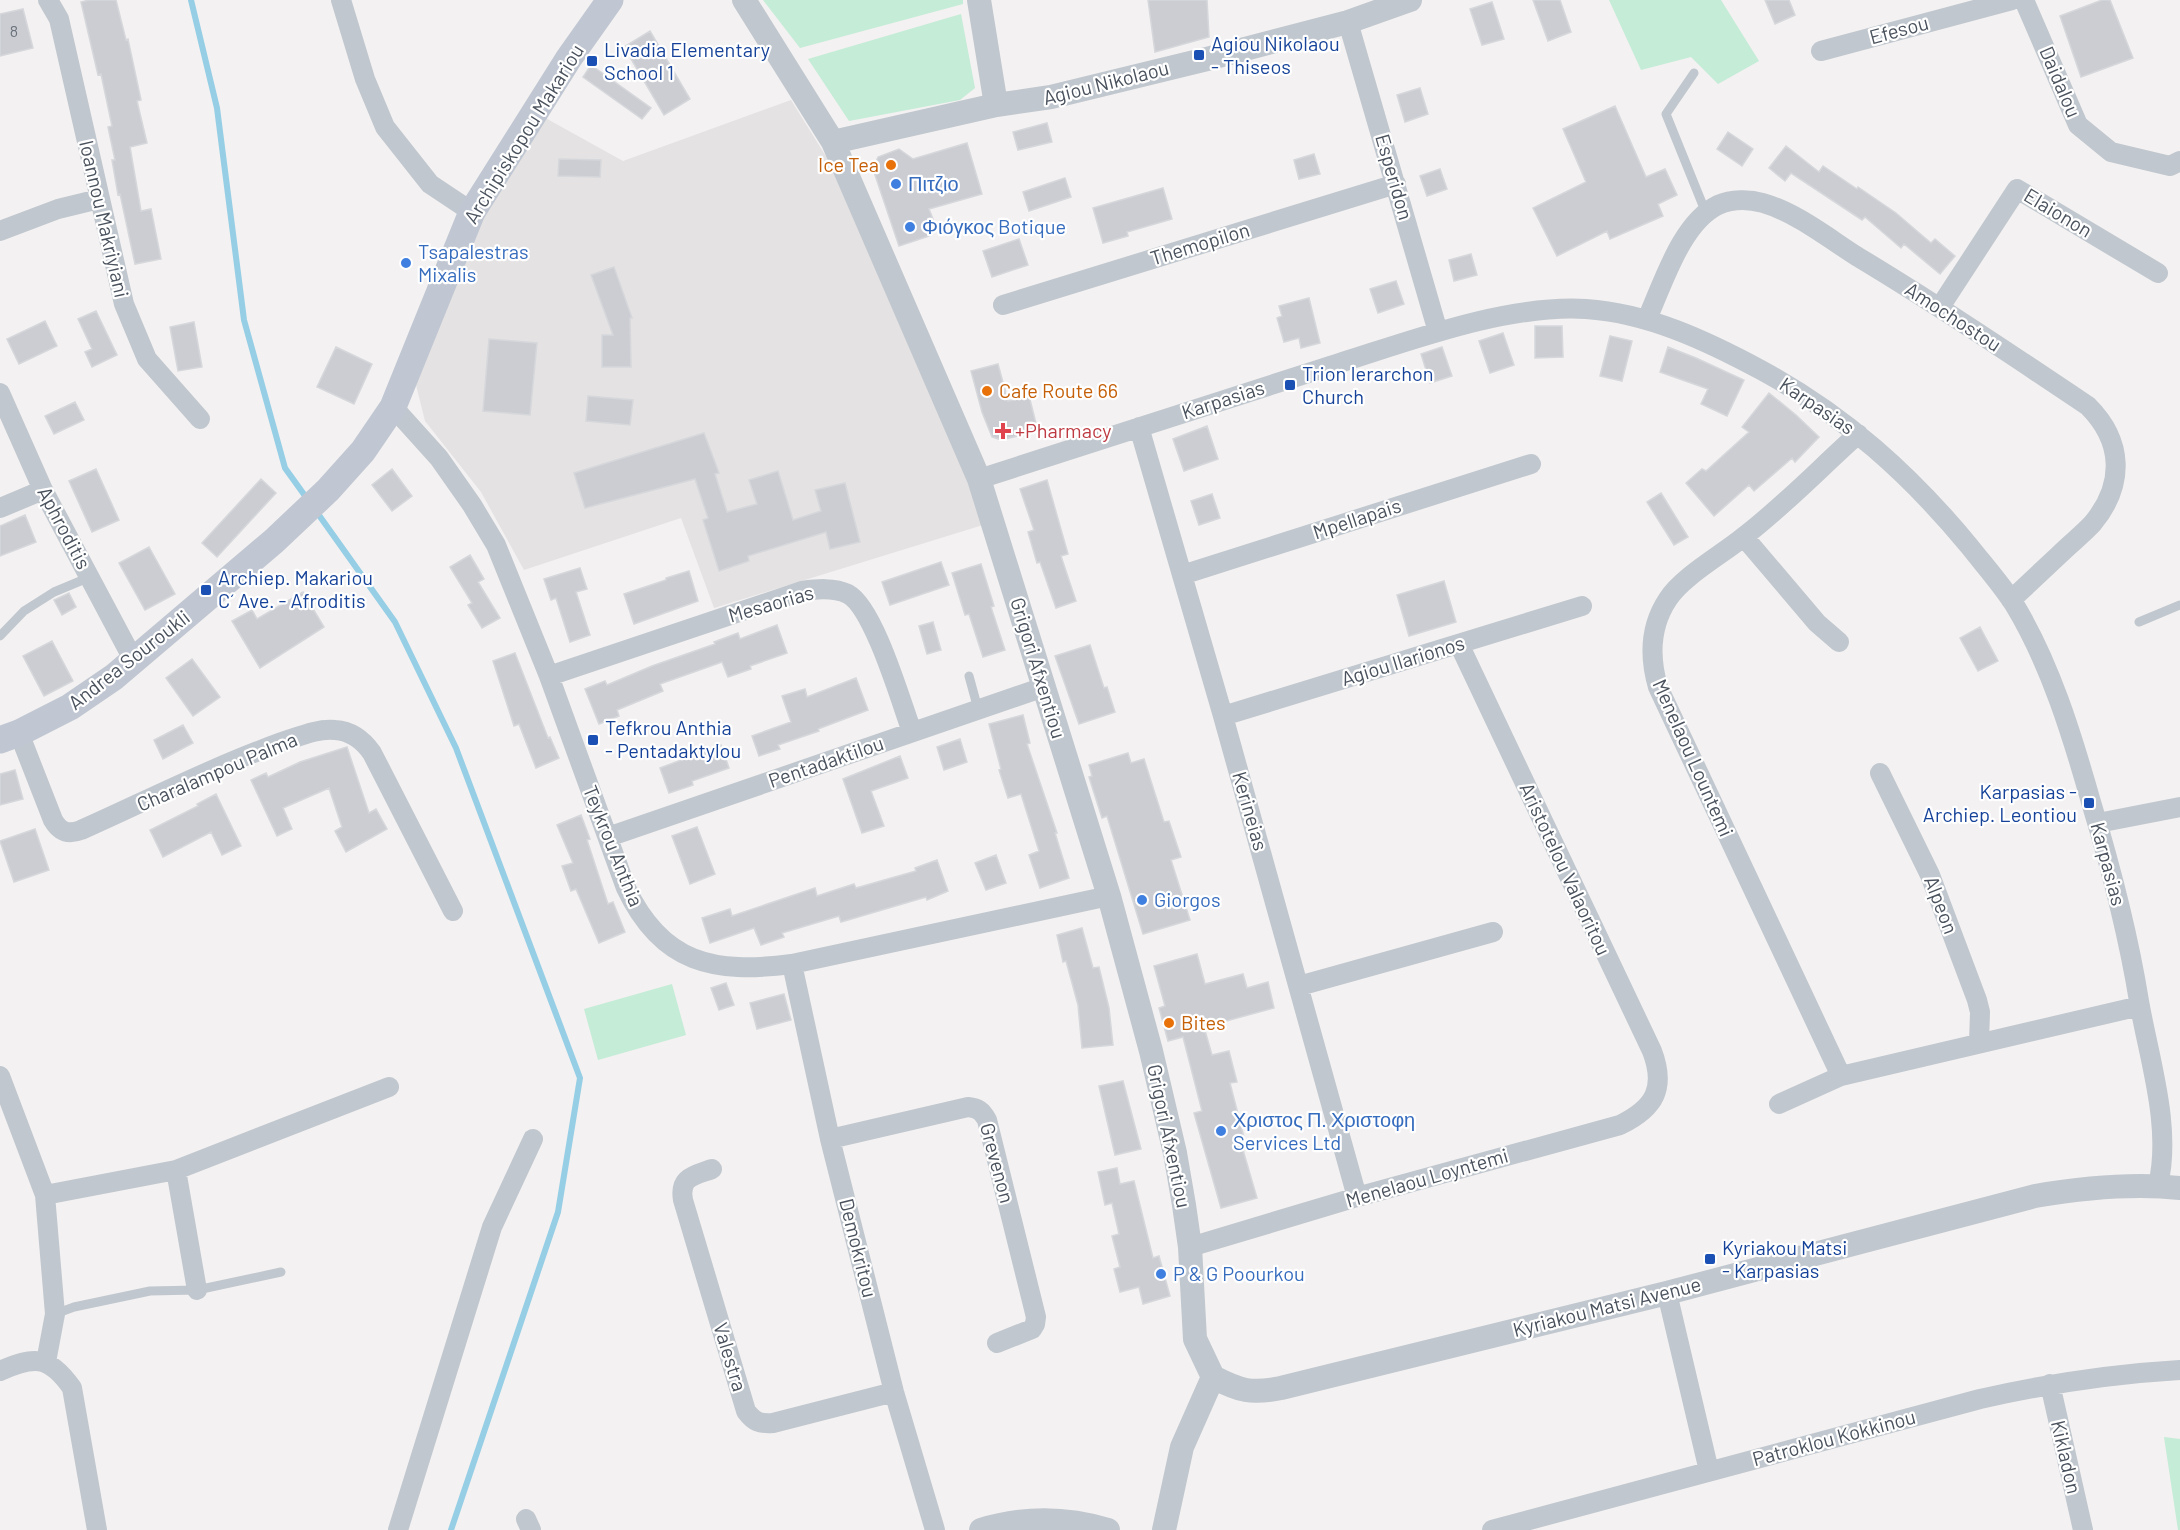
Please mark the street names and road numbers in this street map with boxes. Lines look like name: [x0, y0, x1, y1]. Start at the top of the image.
street label: Efesou: [1867, 10, 1931, 48]
street label: Archipiskopou Makariou: [458, 39, 588, 228]
street label: Daidalou: [2035, 42, 2087, 121]
street label: Agiou Nikolaou: [1040, 55, 1171, 109]
street label: Esperidon: [1371, 131, 1419, 222]
street label: Ioannou Makriyiani: [75, 138, 135, 300]
street label: Elaionon: [2020, 182, 2097, 242]
street label: Themopilon: [1147, 217, 1252, 269]
street label: Amochostou: [1901, 276, 2006, 356]
street label: Karpasias: [1775, 371, 1860, 439]
street label: Karpasias: [1178, 374, 1267, 424]
street label: Aphroditis: [33, 482, 97, 573]
street label: Mpellapais: [1310, 493, 1404, 544]
street label: Mesaorias: [725, 579, 816, 627]
street label: Grigori Afxentiou: [1006, 594, 1072, 741]
street label: Andrea Souroukli: [63, 604, 194, 714]
street label: Agiou Ilarionos: [1338, 630, 1467, 690]
street label: Menelaou Lountemi: [1648, 675, 1739, 840]
street label: Charalampou Palma: [133, 726, 300, 816]
street label: Pentadaktilou: [765, 730, 886, 792]
street label: Kerineias: [1228, 768, 1274, 853]
street label: Aristotelou Valaoritou: [1515, 779, 1616, 959]
street label: Teykrou Anthia: [579, 781, 649, 910]
street label: Karpasias: [2086, 819, 2132, 908]
street label: Alpeon: [1920, 872, 1964, 937]
street label: Grigori Afxentiou: [1143, 1062, 1197, 1210]
street label: Grevenon: [976, 1120, 1020, 1205]
street label: Menelaou Loyntemi: [1343, 1142, 1511, 1212]
street label: Demokritou: [835, 1196, 883, 1300]
street label: Kyriakou Matsi Avenue: [1510, 1271, 1703, 1341]
street label: Valestra: [709, 1320, 753, 1394]
street label: Patroklou Kokkinou: [1750, 1404, 1918, 1470]
street label: Kikladon: [2047, 1418, 2087, 1496]

